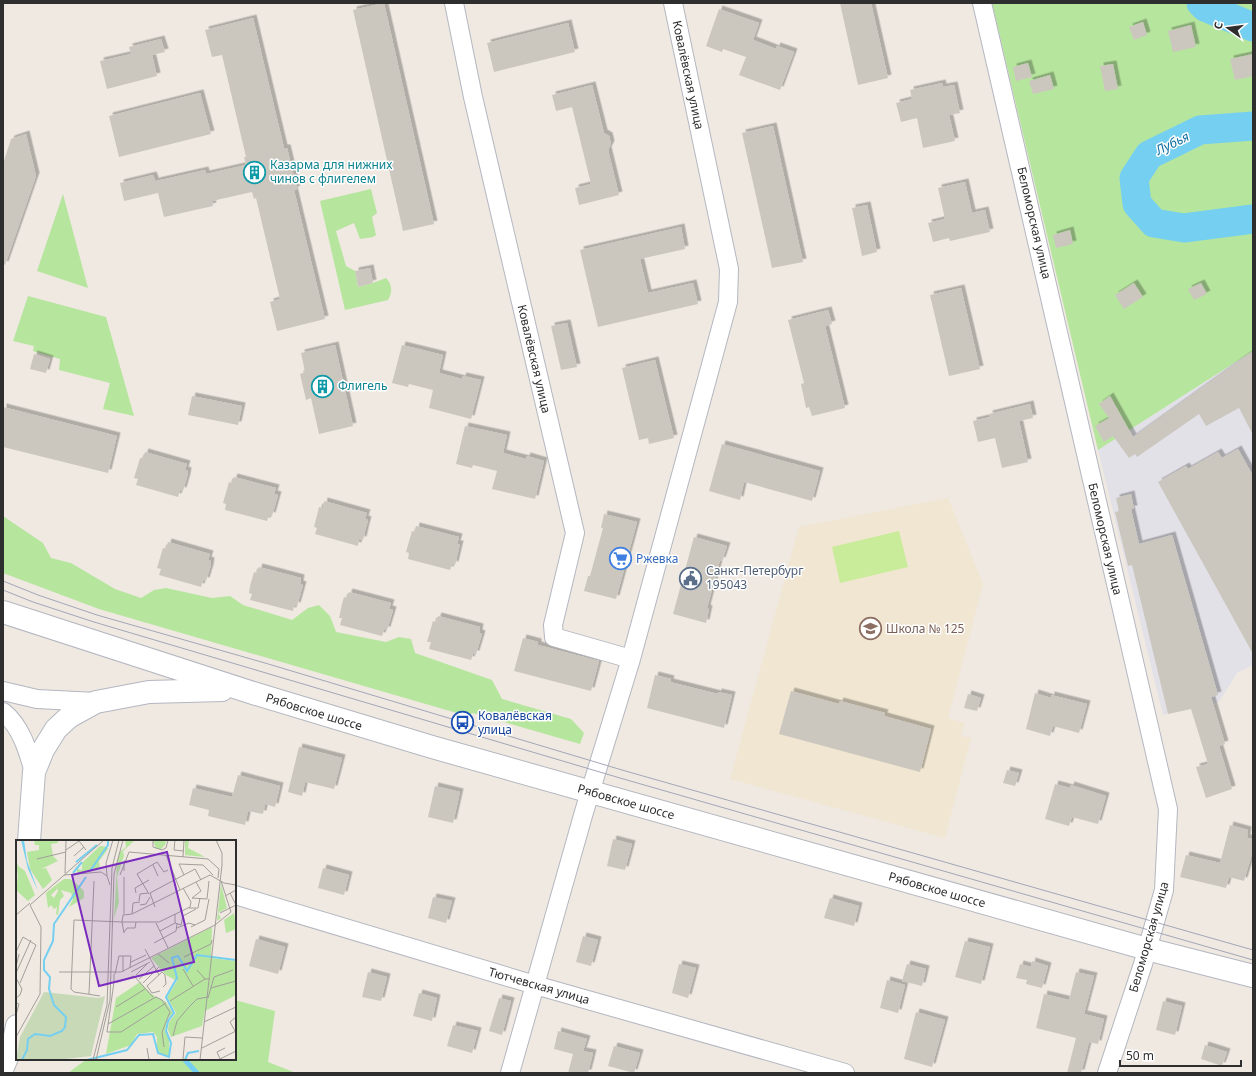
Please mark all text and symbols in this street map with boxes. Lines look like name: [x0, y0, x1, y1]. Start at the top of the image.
north arrow: [1208, 8, 1248, 48]
street label: Ковалёвская улица: [669, 19, 708, 131]
text: С: [1210, 20, 1226, 31]
water label: Лубья: [1151, 127, 1192, 159]
place label: Казарма для нижних чинов с флигелем: [270, 156, 393, 187]
building icon: Казарма для нижних чинов с флигелем: [241, 159, 267, 185]
street label: Беломорская улица: [1013, 165, 1056, 281]
street label: Ковалёвская улица: [514, 303, 555, 415]
building icon: Флигель: [310, 373, 336, 399]
place label: Флигель: [338, 377, 387, 394]
street label: Беломорская улица: [1084, 481, 1127, 597]
supermarket icon: Ржевка: [608, 546, 634, 572]
place label: Ржевка: [636, 550, 678, 567]
place label: Санкт-Петербург 195043: [706, 562, 803, 593]
public building icon: Санкт-Петербург 195043: [678, 565, 704, 591]
school or university icon: Школа № 125: [858, 616, 884, 642]
place label: Школа № 125: [886, 620, 965, 637]
street label: Рябовское шоссе: [264, 689, 365, 734]
place label: Ковалёвская улица: [478, 707, 552, 738]
bus stop icon: Ковалёвская улица: [450, 710, 476, 736]
street label: Рябовское шоссе: [576, 780, 677, 824]
inset map: [16, 840, 236, 1060]
street label: Рябовское шоссе: [887, 868, 988, 912]
street label: Беломорская улица: [1125, 879, 1172, 994]
street label: Тютчевская улица: [487, 963, 592, 1008]
scale bar: [1120, 1042, 1241, 1068]
text: 50 m: [1126, 1047, 1154, 1064]

